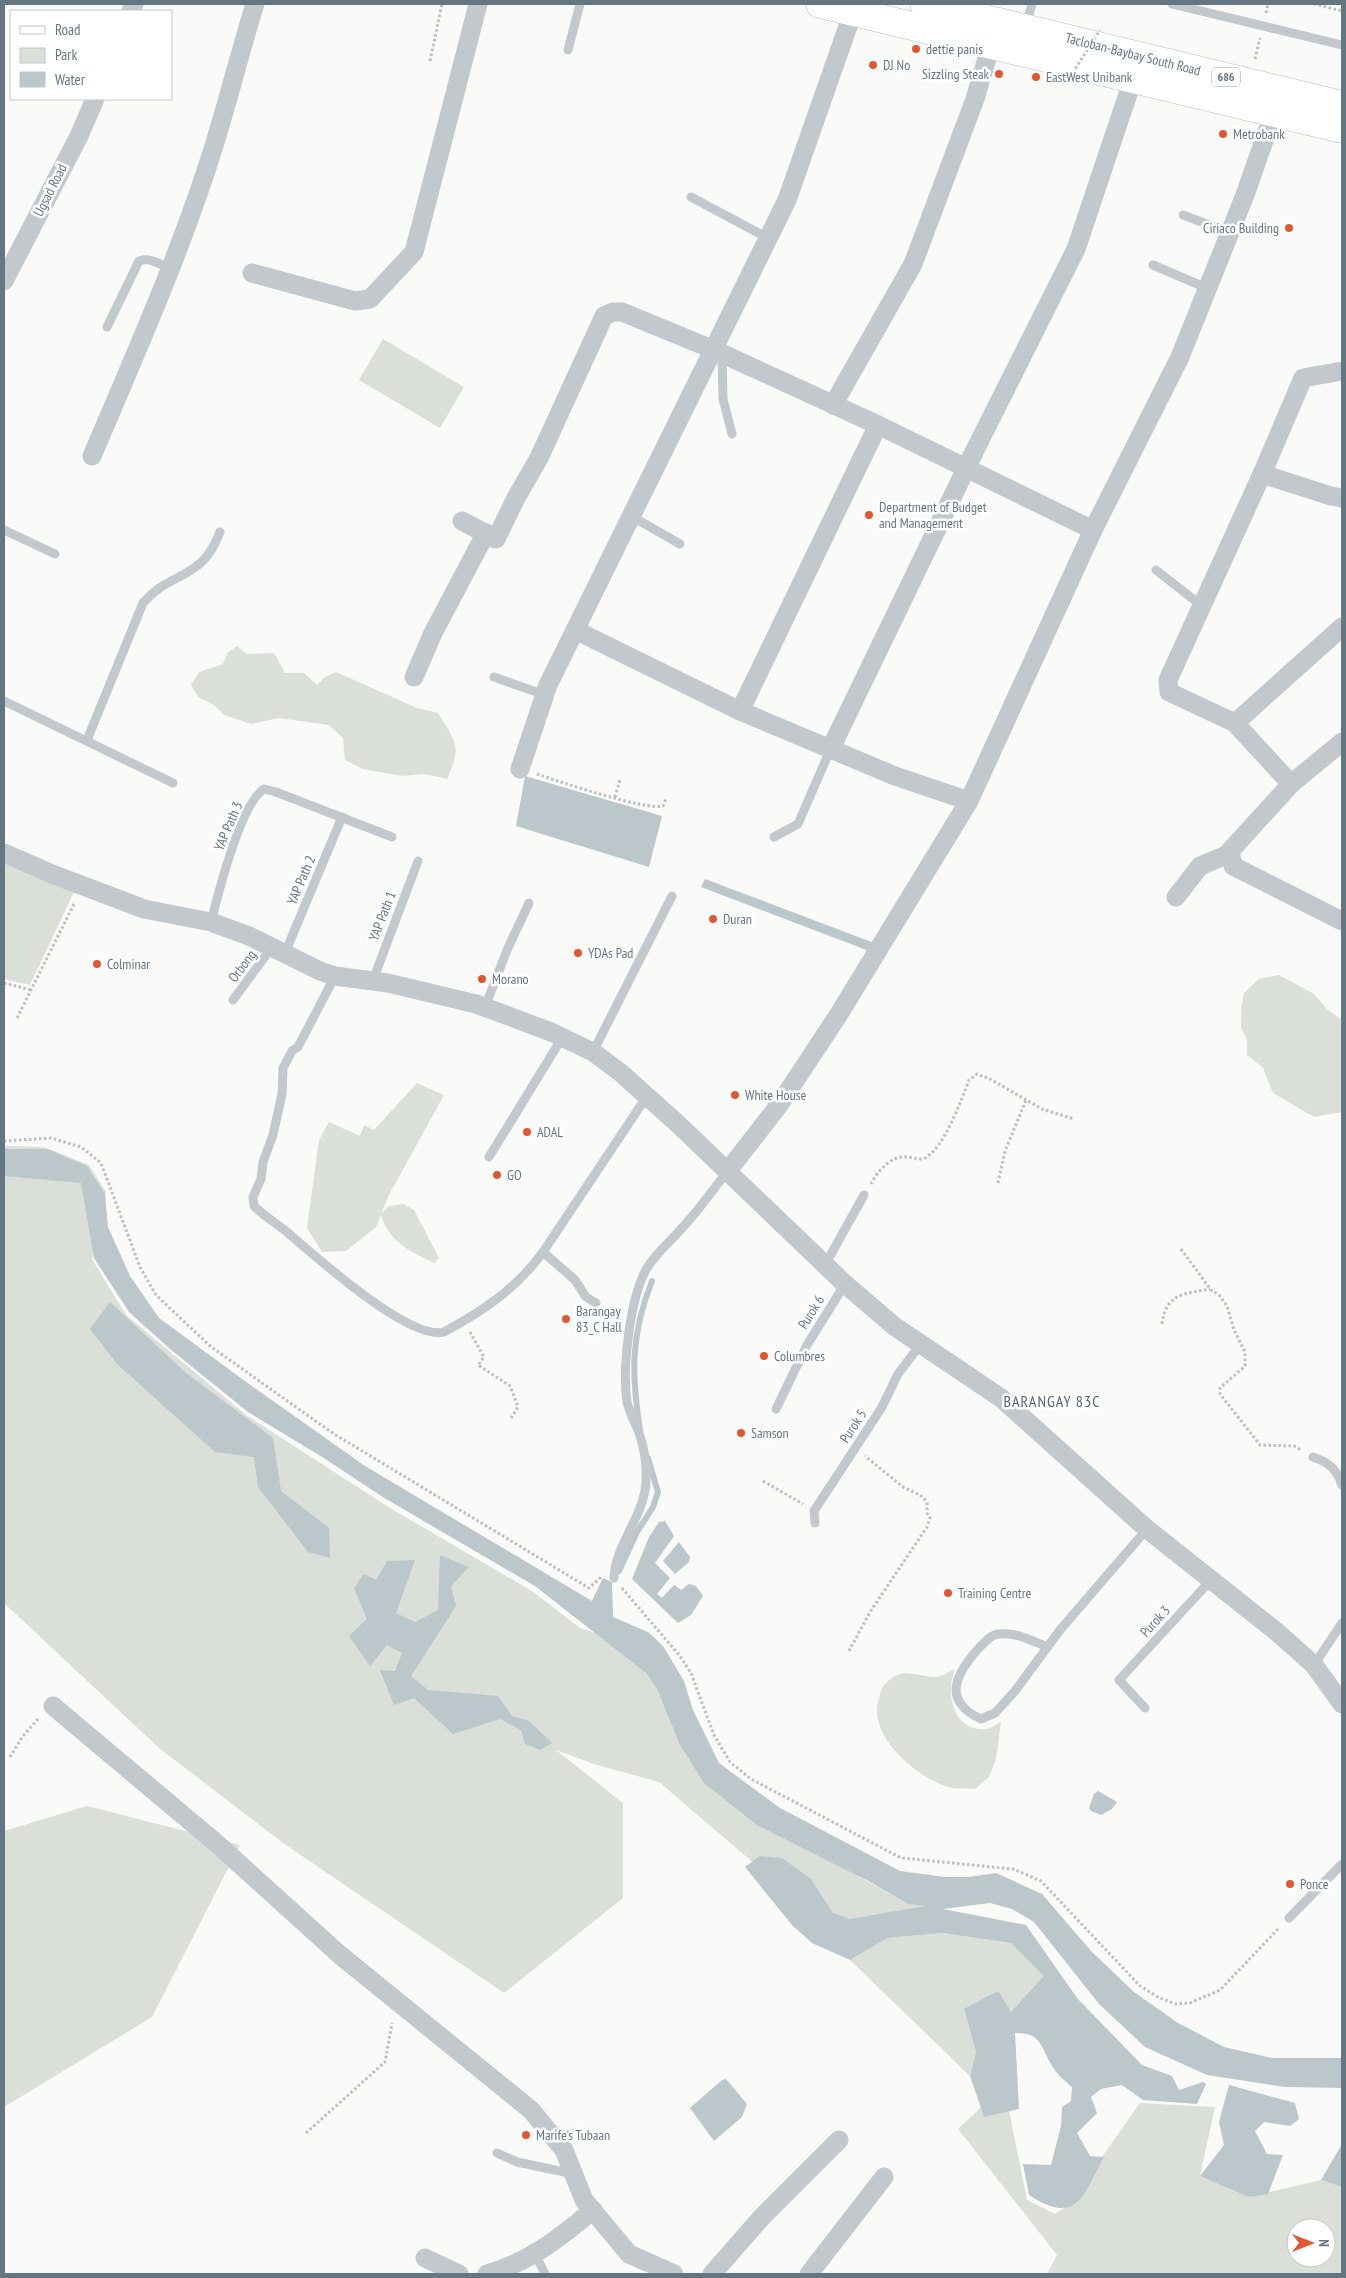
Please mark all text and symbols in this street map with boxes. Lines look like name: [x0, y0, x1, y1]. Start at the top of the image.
legend: [10, 10, 172, 100]
text: Road: [55, 20, 81, 39]
street label: Tacloban-Baybay South Road: [1063, 28, 1203, 80]
place label: dettie panis: [926, 40, 983, 58]
marker: dettie panis: [910, 43, 922, 55]
text: Park: [55, 45, 77, 64]
place label: DJ No: [883, 56, 910, 74]
marker: DJ No: [867, 59, 879, 71]
place label: Sizzling Steak: [922, 65, 990, 83]
marker: Sizzling Steak: [993, 68, 1005, 80]
place label: EastWest Unibank: [1046, 68, 1133, 86]
road number: 686: [1212, 68, 1240, 86]
text: Water: [55, 70, 86, 89]
marker: EastWest Unibank: [1030, 71, 1042, 83]
place label: Metrobank: [1233, 125, 1285, 143]
marker: Metrobank: [1217, 128, 1229, 140]
street label: Ugsad Road: [29, 161, 71, 219]
place label: Ciriaco Building: [1203, 219, 1279, 237]
marker: Ciriaco Building: [1283, 222, 1295, 234]
place label: Department of Budget and Management: [879, 498, 987, 532]
marker: Department of Budget and Management: [863, 509, 875, 521]
street label: YAP Path 3: [210, 799, 246, 853]
street label: YAP Path 2: [283, 853, 319, 907]
street label: YAP Path 1: [364, 889, 400, 943]
place label: Duran: [723, 910, 752, 928]
marker: Duran: [707, 913, 719, 925]
place label: YDAs Pad: [588, 944, 633, 962]
street label: Orbong: [224, 946, 260, 986]
marker: YDAs Pad: [572, 947, 584, 959]
place label: Colminar: [107, 955, 150, 973]
marker: Colminar: [91, 958, 103, 970]
place label: Morano: [492, 970, 529, 988]
marker: Morano: [476, 973, 488, 985]
place label: White House: [745, 1086, 806, 1104]
marker: White House: [729, 1089, 741, 1101]
place label: ADAL: [537, 1123, 563, 1141]
marker: ADAL: [521, 1126, 533, 1138]
place label: GO: [507, 1166, 522, 1184]
marker: GO: [491, 1169, 503, 1181]
street label: Purok 6: [794, 1292, 828, 1332]
place label: Barangay 83_C Hall: [576, 1302, 623, 1336]
marker: Barangay 83_C Hall: [560, 1313, 572, 1325]
place label: Columbres: [774, 1347, 825, 1365]
marker: Columbres: [758, 1350, 770, 1362]
district label: BARANGAY 83C: [1003, 1391, 1101, 1411]
street label: Purok 5: [836, 1406, 870, 1446]
place label: Samson: [751, 1424, 789, 1442]
marker: Samson: [735, 1427, 747, 1439]
place label: Training Centre: [958, 1584, 1032, 1602]
marker: Training Centre: [942, 1587, 954, 1599]
street label: Purok 3: [1136, 1602, 1174, 1640]
place label: Ponce: [1300, 1875, 1329, 1893]
marker: Ponce: [1284, 1878, 1296, 1890]
place label: Marife's Tubaan: [536, 2126, 610, 2144]
marker: Marife's Tubaan: [520, 2129, 532, 2141]
north arrow: [1286, 2218, 1336, 2268]
text: N: [1315, 2239, 1333, 2247]

